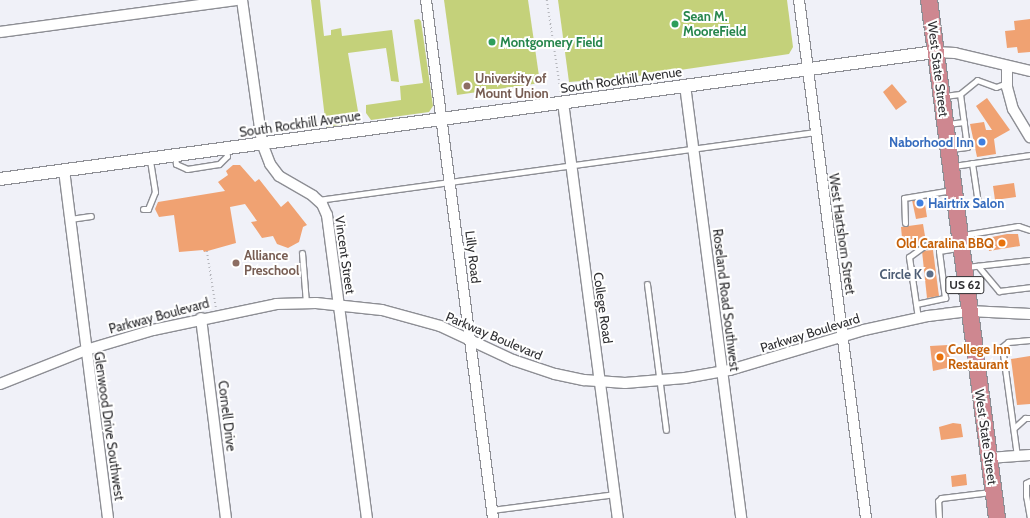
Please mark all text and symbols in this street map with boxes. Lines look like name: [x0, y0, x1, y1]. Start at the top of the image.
place label: Sean M. MooreField: [683, 9, 746, 40]
marker: Sean M. MooreField: [670, 19, 680, 29]
street label: West State Street: [924, 20, 952, 118]
place label: Montgomery Field: [500, 34, 603, 50]
marker: Montgomery Field: [487, 37, 497, 47]
street label: South Rockhill Avenue: [559, 64, 683, 96]
place label: University of Mount Union: [475, 71, 549, 102]
marker: University of Mount Union: [462, 81, 472, 91]
street label: South Rockhill Avenue: [238, 108, 362, 140]
place label: Naborhood Inn: [889, 134, 974, 150]
marker: Naborhood Inn: [977, 137, 987, 147]
street label: West Hartshorn Street: [826, 172, 858, 296]
place label: Hairtrix Salon: [928, 195, 1004, 211]
marker: Hairtrix Salon: [915, 198, 925, 208]
street label: Vincent Street: [332, 215, 358, 295]
street label: Roseland Road Southwest: [710, 228, 742, 372]
street label: Lilly Road: [462, 230, 484, 284]
place label: Old Caralina BBQ: [896, 235, 994, 251]
marker: Old Caralina BBQ: [997, 238, 1007, 248]
place label: Alliance Preschool: [244, 248, 299, 279]
marker: Alliance Preschool: [231, 258, 241, 268]
place label: Circle K: [879, 266, 922, 282]
marker: Circle K: [925, 269, 935, 279]
street label: College Road: [590, 271, 616, 345]
road number: US 62: [945, 275, 985, 295]
street label: Parkway Boulevard: [107, 295, 211, 337]
street label: Parkway Boulevard: [443, 309, 545, 363]
street label: Parkway Boulevard: [758, 310, 862, 356]
place label: College Inn Restaurant: [948, 342, 1011, 373]
street label: Glenwood Drive Southwest: [91, 351, 127, 501]
marker: College Inn Restaurant: [935, 352, 945, 362]
street label: Cornell Drive: [215, 380, 239, 452]
street label: West State Street: [972, 388, 1000, 486]

